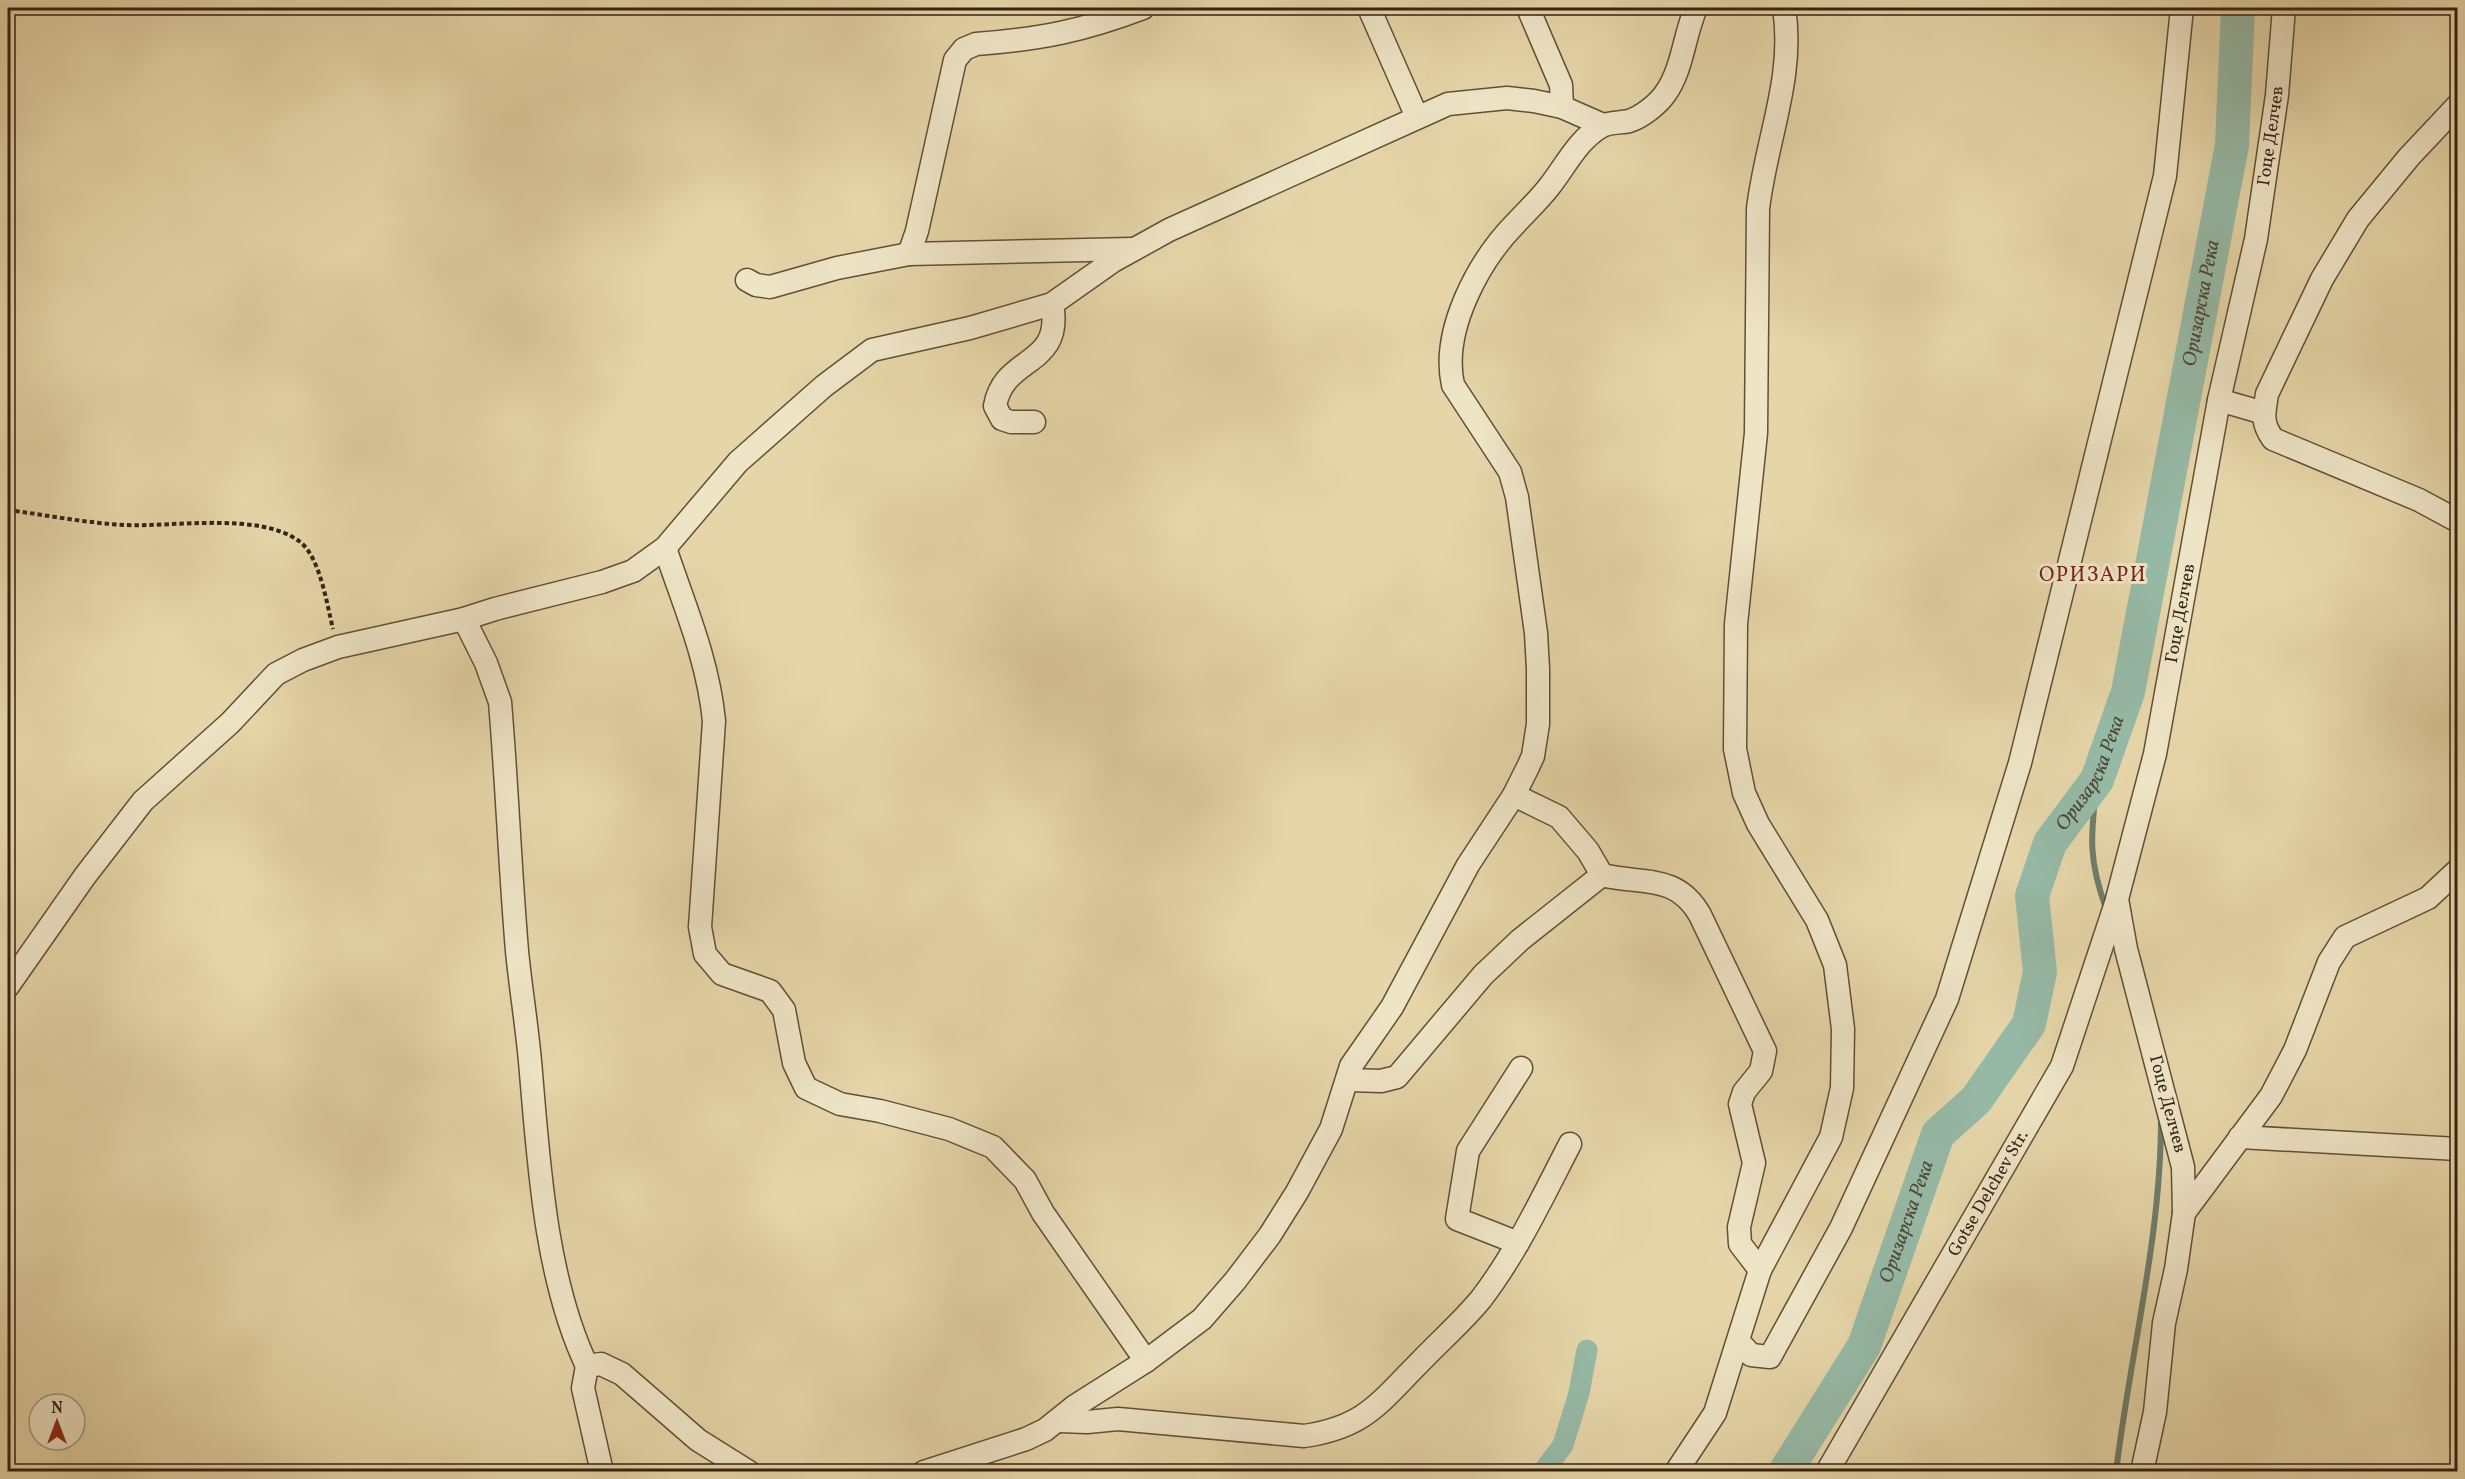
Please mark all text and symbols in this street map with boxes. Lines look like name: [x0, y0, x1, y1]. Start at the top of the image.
street label: Гоце Делчев: [2251, 85, 2290, 188]
water label: Оризарска Река: [2176, 238, 2228, 369]
district label: ОРИЗАРИ: [2039, 561, 2147, 590]
street label: Гоце Делчев: [2159, 562, 2202, 665]
water label: Оризарска Река: [2049, 712, 2132, 837]
street label: Гоце Делчев: [2142, 1052, 2192, 1156]
street label: Gotse Delchev Str.: [1942, 1125, 2035, 1261]
water label: Оризарска Река: [1873, 1157, 1942, 1287]
north arrow: [27, 1392, 87, 1452]
text: N: [51, 1398, 63, 1420]

